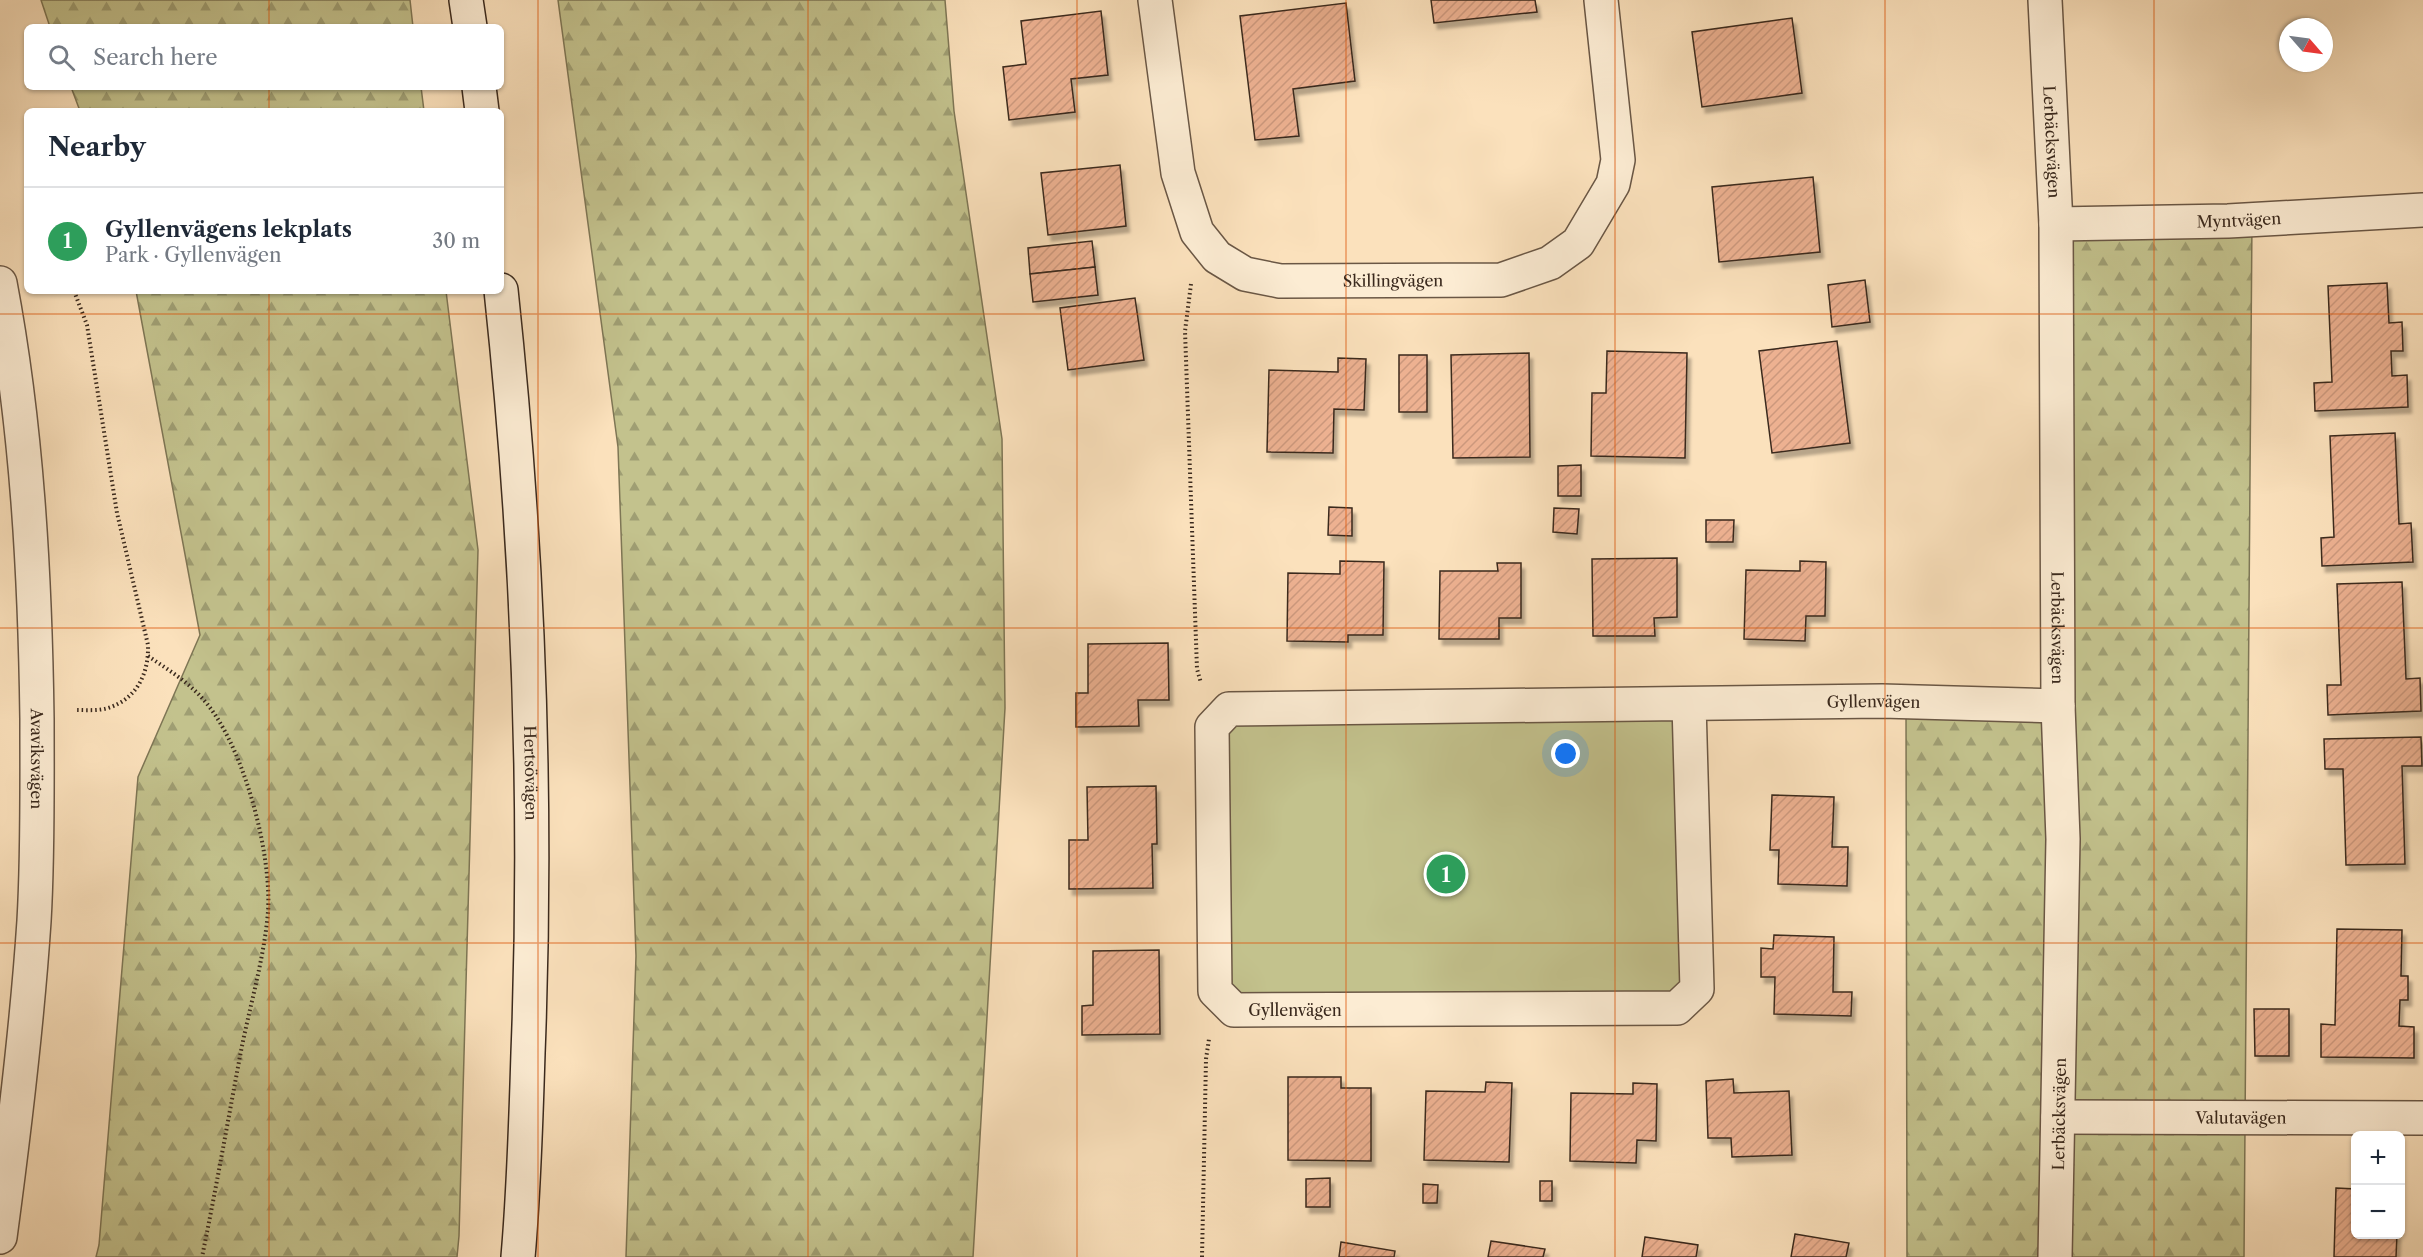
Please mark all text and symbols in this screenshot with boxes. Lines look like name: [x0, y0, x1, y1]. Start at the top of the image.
north arrow: [2279, 18, 2333, 72]
search box: [24, 24, 504, 90]
icon: search: [45, 41, 78, 74]
text: Search here: [93, 44, 218, 71]
street label: Lerbäcksvägen: [2039, 85, 2065, 199]
text: Nearby: [48, 131, 146, 163]
street label: Myntvägen: [2197, 208, 2282, 232]
text: Gyllenvägens lekplats: [105, 216, 352, 243]
text: 1: [63, 229, 72, 253]
text: 30 m: [432, 229, 480, 253]
text: Park · Gyllenvägen: [105, 243, 281, 267]
street label: Skillingvägen: [1343, 270, 1443, 291]
street label: Lerbäcksvägen: [2047, 571, 2068, 684]
street label: Gyllenvägen: [1827, 691, 1921, 712]
street label: Avaviksvägen: [27, 707, 47, 809]
street label: Hertsövägen: [520, 725, 542, 821]
your location: [1551, 739, 1580, 768]
pin: 1: [1426, 852, 1466, 896]
street label: Gyllenvägen: [1248, 1000, 1342, 1020]
street label: Lerbäcksvägen: [2048, 1057, 2070, 1171]
street label: Valutavägen: [2195, 1107, 2286, 1128]
map controls: [2351, 1131, 2405, 1239]
button: +: [2351, 1131, 2405, 1185]
button: −: [2351, 1185, 2405, 1239]

